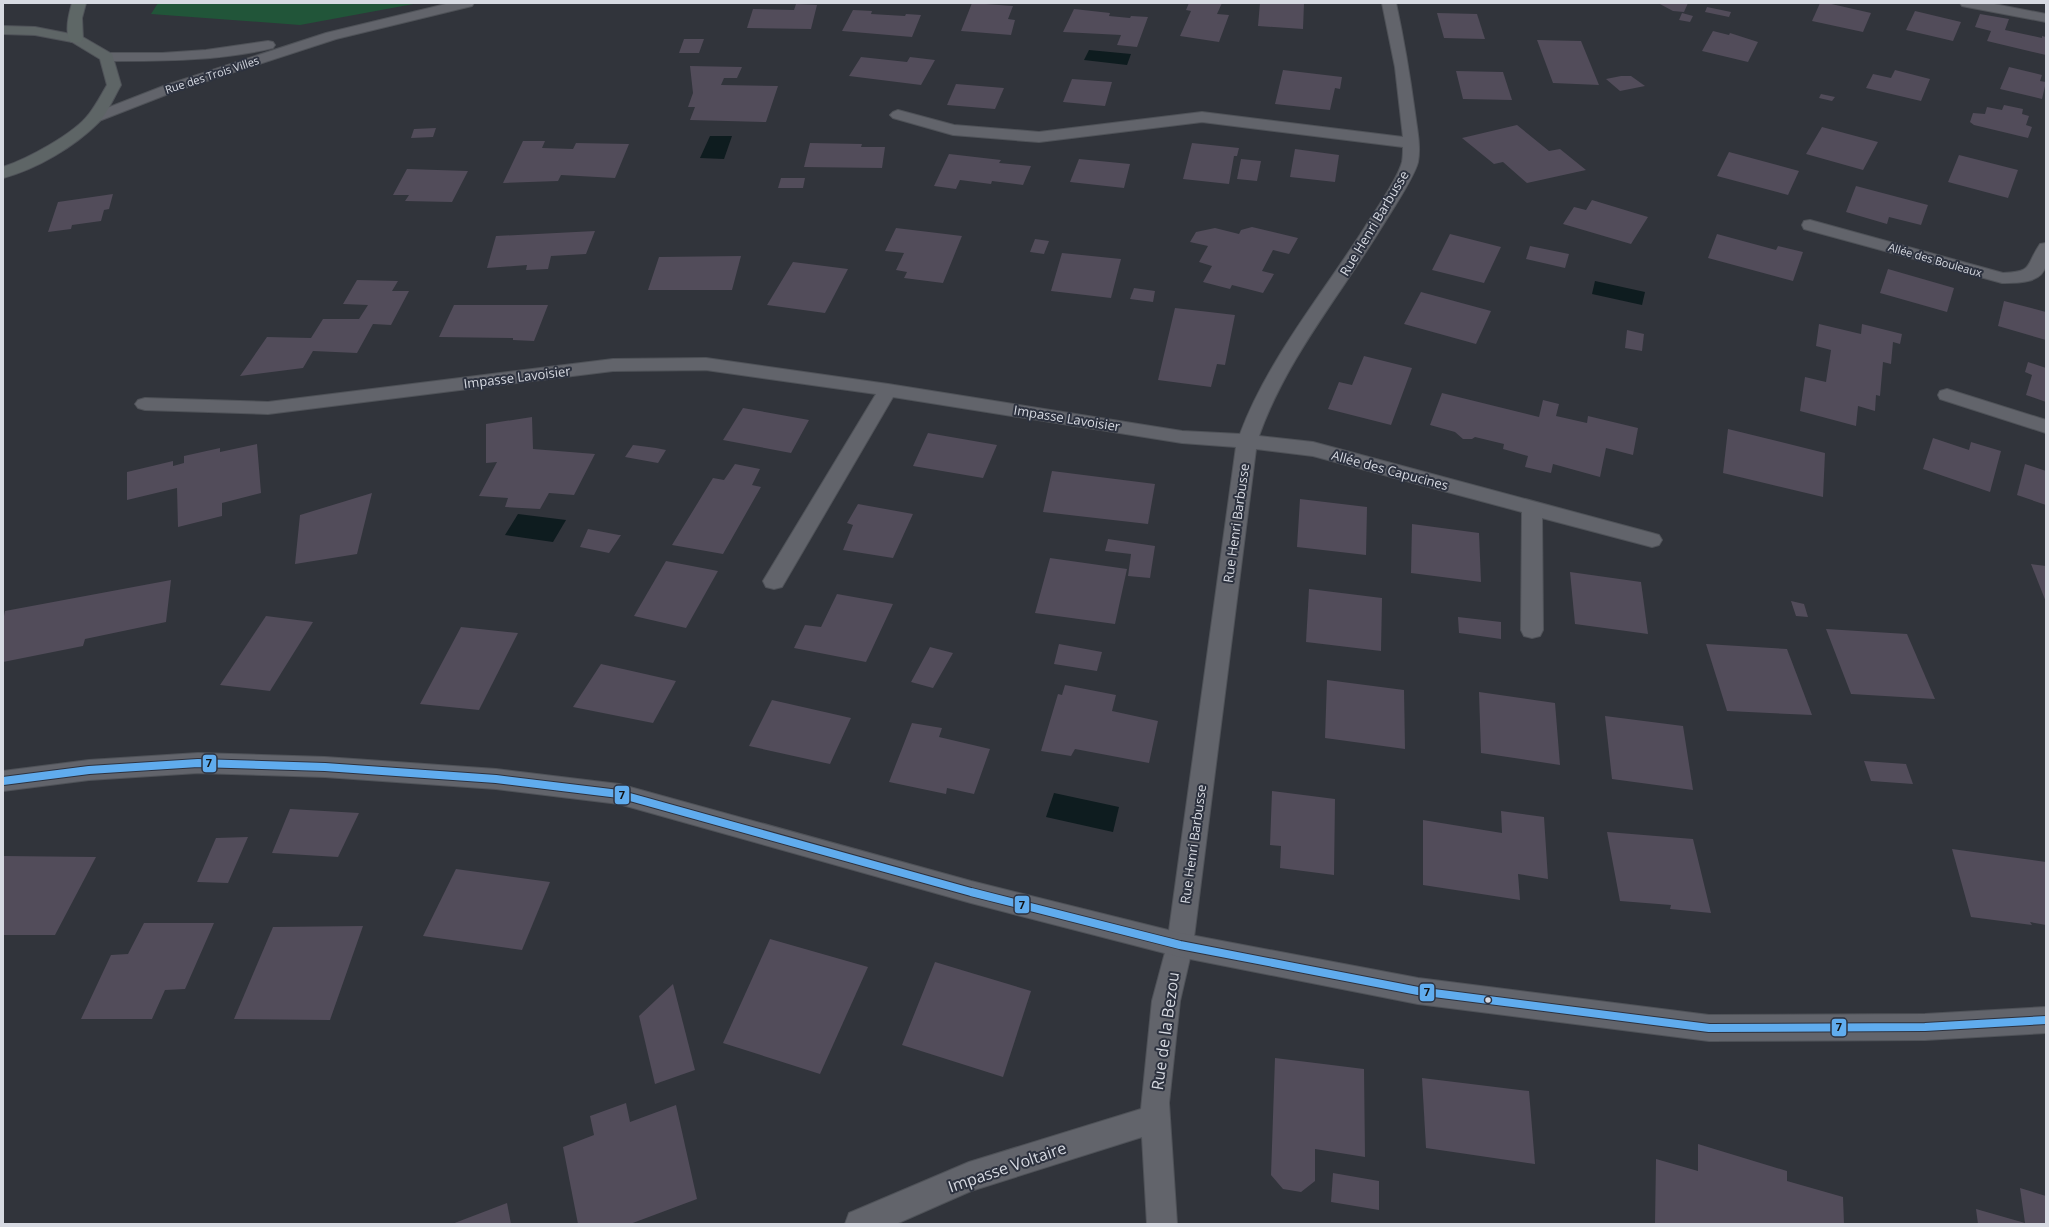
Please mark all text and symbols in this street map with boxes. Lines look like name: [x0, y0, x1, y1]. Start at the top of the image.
street label: Rue des Trois Villes: [163, 52, 261, 97]
street label: Rue Henri Barbusse: [1335, 167, 1413, 279]
street label: Allée des Bouleaux: [1887, 239, 1984, 280]
street label: Impasse Lavoisier: [462, 361, 572, 392]
street label: Impasse Lavoisier: [1012, 401, 1122, 435]
street label: Allée des Capucines: [1330, 446, 1450, 494]
street label: Rue Henri Barbusse: [1219, 462, 1253, 584]
line badge: 7: [202, 754, 217, 773]
text: 7: [206, 755, 212, 770]
street label: Rue Henri Barbusse: [1176, 783, 1210, 905]
line badge: 7: [614, 785, 630, 805]
text: 7: [619, 787, 625, 802]
line badge: 7: [1014, 895, 1030, 914]
text: 7: [1019, 897, 1025, 912]
street label: Rue de la Bezou: [1146, 970, 1184, 1092]
line badge: 7: [1419, 983, 1435, 1002]
text: 7: [1424, 984, 1430, 999]
unlabelled marker: [1483, 995, 1493, 1005]
line badge: 7: [1831, 1018, 1847, 1037]
text: 7: [1836, 1019, 1842, 1034]
street label: Impasse Voltaire: [945, 1136, 1069, 1198]

